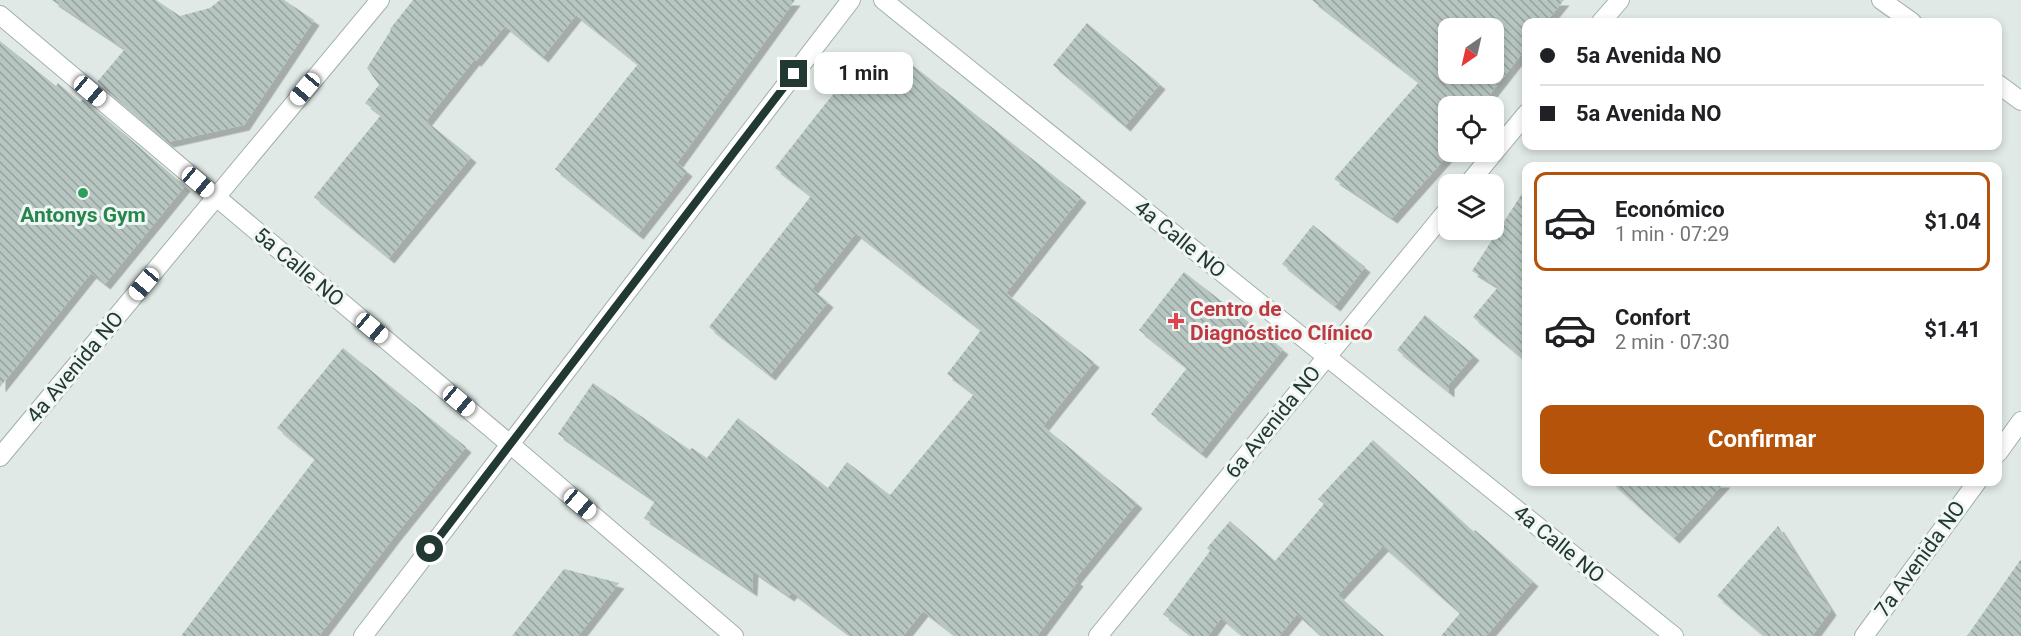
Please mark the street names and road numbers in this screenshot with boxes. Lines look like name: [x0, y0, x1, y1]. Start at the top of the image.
street label: 4a Calle NO: [1130, 195, 1230, 283]
street label: 5a Calle NO: [249, 223, 349, 311]
street label: 4a Avenida NO: [22, 307, 128, 427]
street label: 6a Avenida NO: [1220, 361, 1326, 483]
street label: 7a Avenida NO: [1870, 496, 1970, 622]
street label: 4a Calle NO: [1509, 500, 1609, 588]

